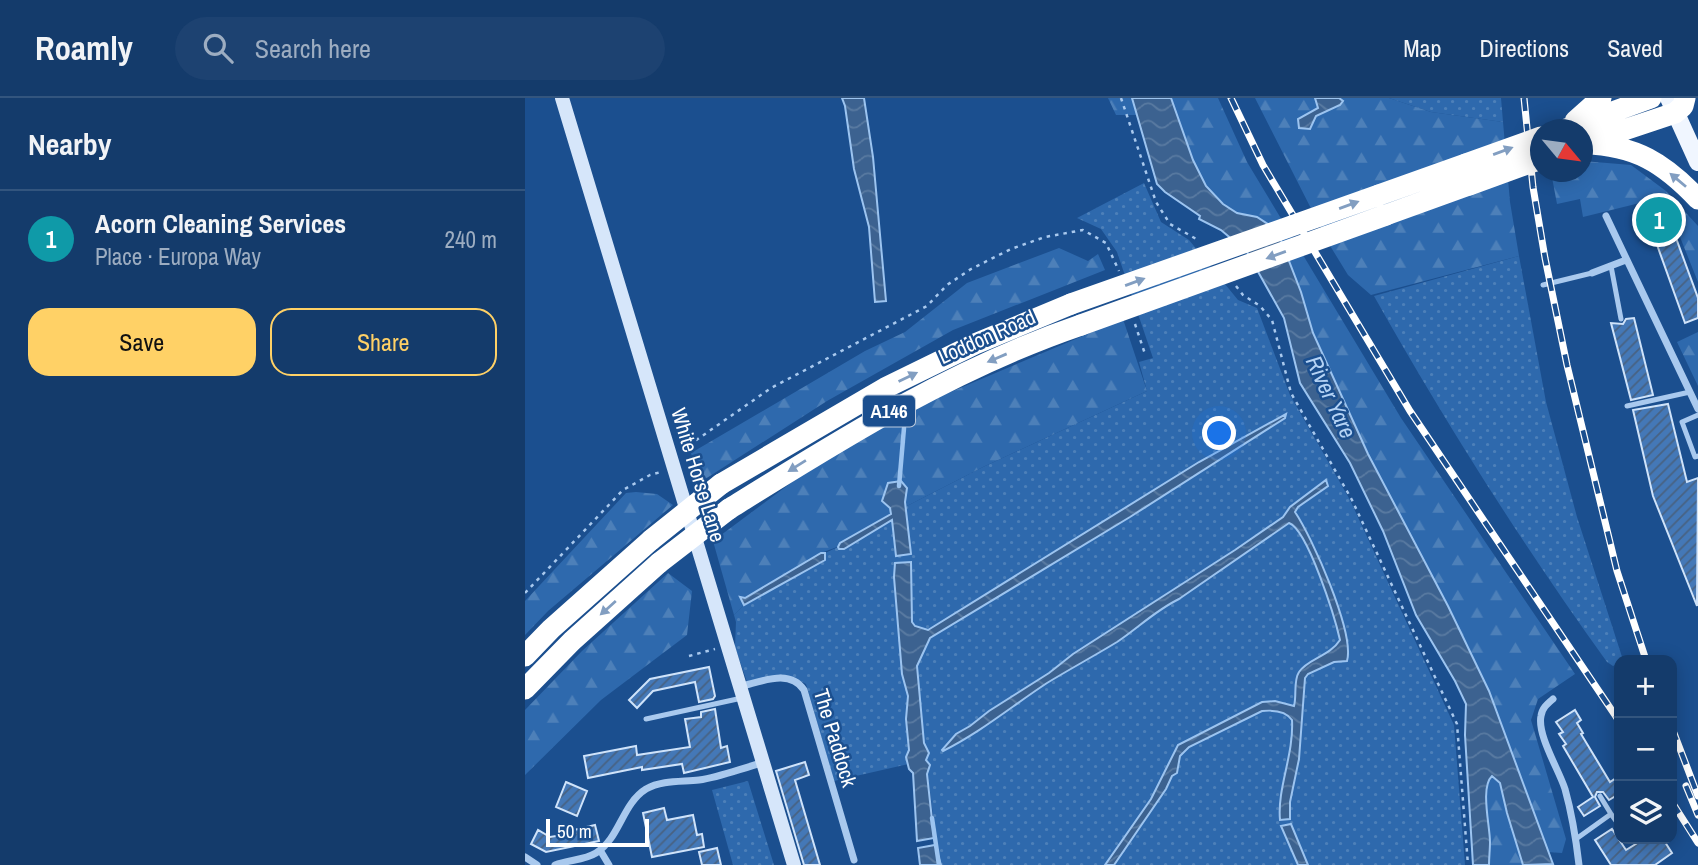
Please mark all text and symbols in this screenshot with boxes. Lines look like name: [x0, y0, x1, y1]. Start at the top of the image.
search box: [175, 17, 665, 80]
text: Roamly: [35, 26, 133, 70]
icon: search: [199, 29, 237, 67]
text: Search here: [255, 31, 371, 66]
text: Map: [1403, 32, 1441, 64]
text: Directions: [1479, 32, 1569, 64]
text: Saved: [1607, 32, 1663, 64]
north arrow: [1530, 119, 1593, 182]
text: Nearby: [28, 124, 111, 164]
one-way arrow: [1493, 145, 1514, 156]
one-way arrow: [1669, 173, 1686, 188]
pin: 1: [1636, 194, 1682, 246]
one-way arrow: [1339, 199, 1360, 210]
text: Acorn Cleaning Services: [95, 206, 346, 241]
text: 1: [46, 224, 56, 255]
text: 240 m: [445, 224, 497, 255]
text: Place · Europa Way: [95, 241, 261, 272]
one-way arrow: [1265, 250, 1286, 261]
one-way arrow: [1125, 276, 1146, 287]
street label: Loddon Road: [934, 302, 1040, 371]
button: Save: [28, 308, 256, 376]
button: Share: [270, 308, 497, 376]
water label: River Yare: [1299, 350, 1364, 443]
one-way arrow: [987, 353, 1008, 364]
one-way arrow: [898, 371, 918, 383]
road number: A146: [863, 396, 915, 426]
street label: White Horse Lane: [664, 404, 733, 545]
your location: [1202, 416, 1236, 450]
one-way arrow: [788, 460, 807, 473]
one-way arrow: [600, 600, 617, 616]
map controls: [1614, 655, 1677, 844]
button: +: [1614, 655, 1677, 718]
street label: The Paddock: [807, 685, 864, 791]
button: −: [1614, 718, 1677, 781]
button: layers: [1614, 781, 1677, 844]
scale bar: [546, 816, 649, 848]
text: 50 m: [557, 818, 592, 844]

